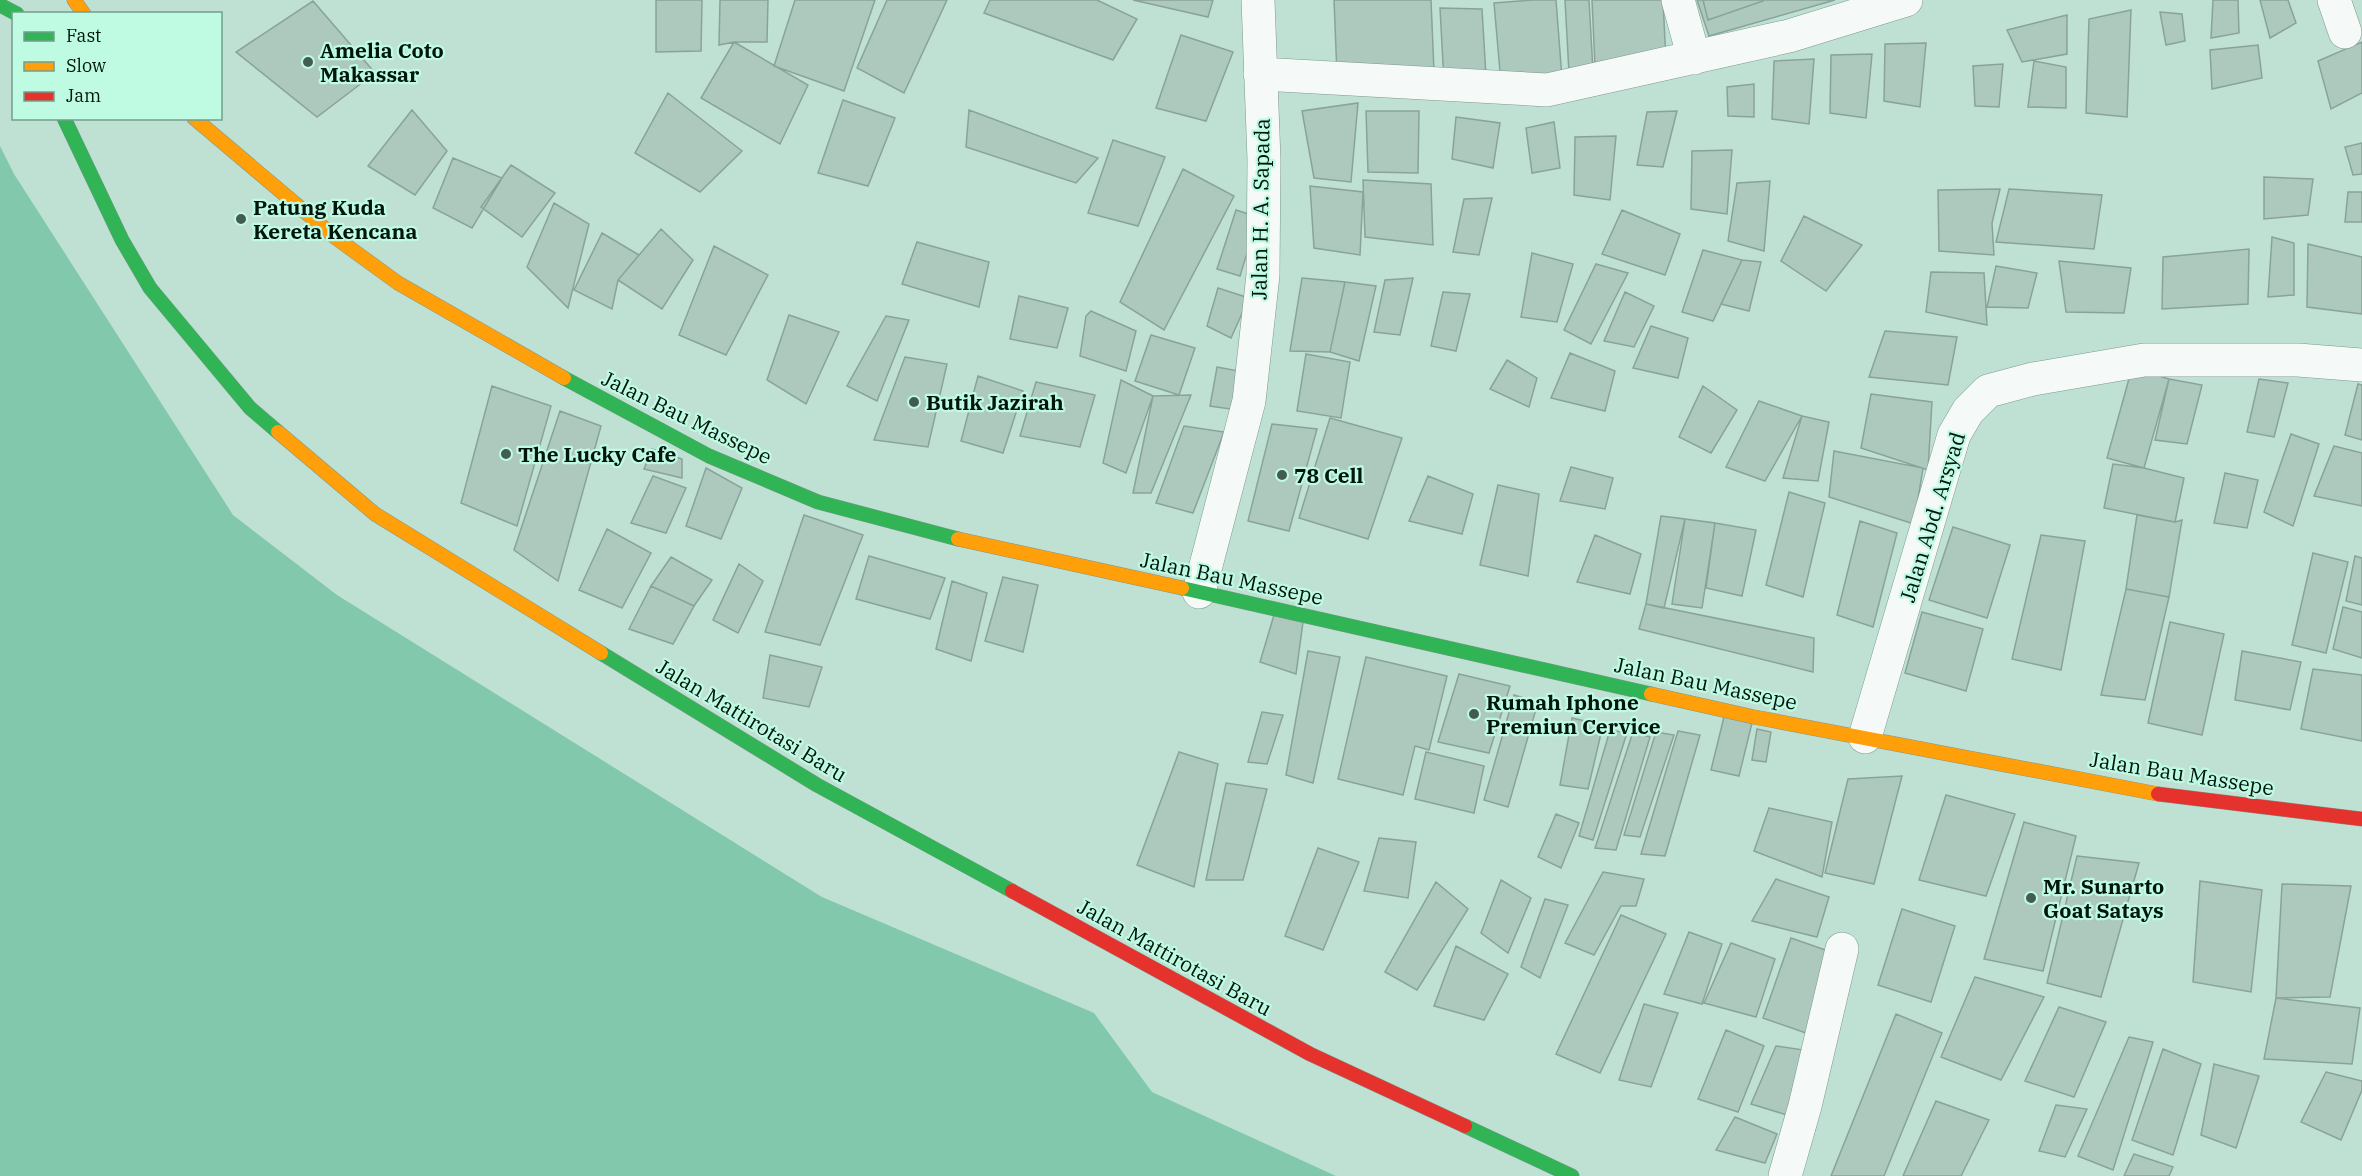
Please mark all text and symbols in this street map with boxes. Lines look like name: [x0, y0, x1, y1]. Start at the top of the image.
legend: [12, 12, 222, 120]
text: Fast: [66, 24, 101, 47]
place label: Amelia Coto Makassar: [320, 36, 444, 88]
text: Slow: [66, 54, 106, 77]
marker: Amelia Coto Makassar: [301, 55, 315, 69]
text: Jam: [66, 84, 101, 107]
street label: Jalan H. A. Sapada: [1244, 118, 1276, 300]
place label: Patung Kuda Kereta Kencana: [253, 193, 417, 245]
marker: Patung Kuda Kereta Kencana: [234, 212, 248, 226]
street label: Jalan Bau Massepe: [597, 364, 777, 470]
place label: Butik Jazirah: [926, 388, 1064, 416]
marker: Butik Jazirah: [907, 395, 921, 409]
street label: Jalan Abd. Arsyad: [1893, 428, 1971, 606]
place label: The Lucky Cafe: [518, 440, 676, 468]
marker: The Lucky Cafe: [499, 447, 513, 461]
place label: 78 Cell: [1294, 461, 1364, 489]
marker: 78 Cell: [1275, 468, 1289, 482]
street label: Jalan Bau Massepe: [1138, 545, 1326, 611]
street label: Jalan Bau Massepe: [1612, 650, 1800, 716]
street label: Jalan Mattirotasi Baru: [651, 652, 853, 788]
place label: Rumah Iphone Premiun Cervice: [1486, 688, 1661, 740]
marker: Rumah Iphone Premiun Cervice: [1467, 707, 1481, 721]
street label: Jalan Bau Massepe: [2088, 745, 2276, 801]
place label: Mr. Sunarto Goat Satays: [2043, 872, 2164, 924]
marker: Mr. Sunarto Goat Satays: [2024, 891, 2038, 905]
street label: Jalan Mattirotasi Baru: [1073, 892, 1277, 1022]

